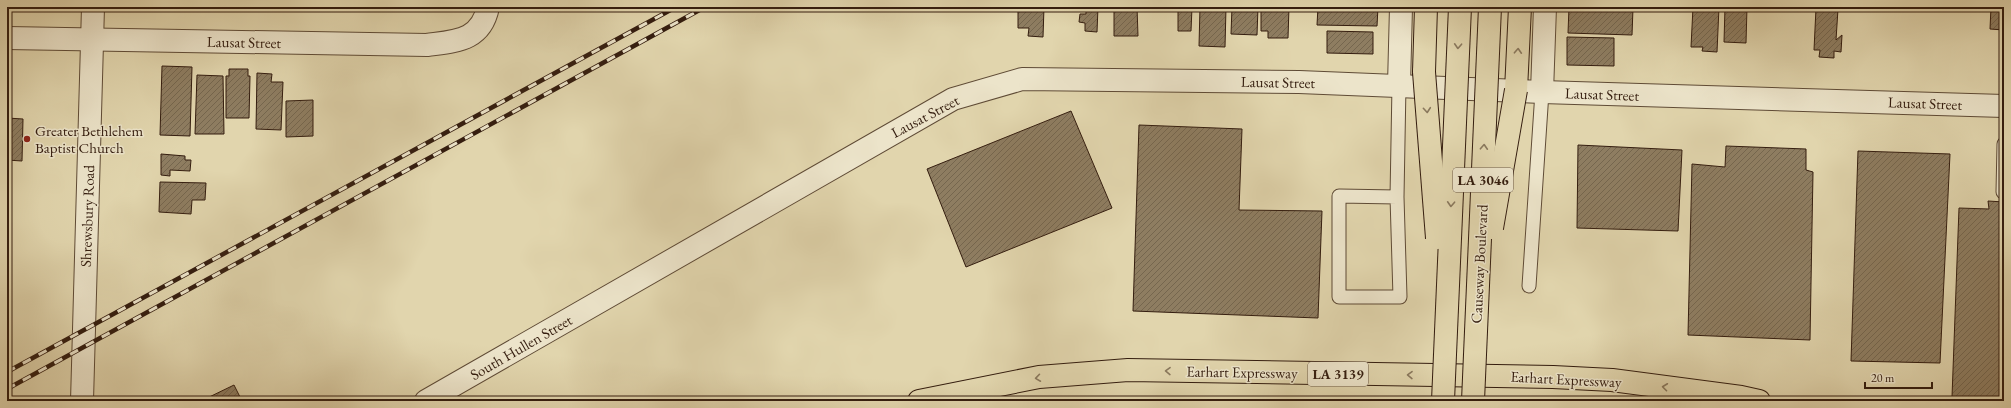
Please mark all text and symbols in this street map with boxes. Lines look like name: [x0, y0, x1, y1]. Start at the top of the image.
street label: Lausat Street: [207, 32, 282, 52]
one-way arrow: [1454, 43, 1462, 49]
one-way arrow: [1513, 48, 1522, 54]
street label: Lausat Street: [1241, 72, 1316, 92]
street label: Lausat Street: [1565, 83, 1640, 105]
street label: Lausat Street: [888, 90, 962, 142]
street label: Lausat Street: [1888, 92, 1963, 114]
one-way arrow: [1423, 107, 1432, 113]
place label: Greater Bethlehem Baptist Church: [35, 121, 143, 157]
marker: Greater Bethlehem Baptist Church: [22, 134, 32, 144]
one-way arrow: [1480, 144, 1489, 150]
street label: Shrewsbury Road: [76, 164, 98, 267]
road number: LA 3046: [1453, 168, 1513, 192]
one-way arrow: [1446, 201, 1455, 207]
street label: Causeway Boulevard: [1466, 204, 1492, 324]
street label: South Hullen Street: [467, 310, 576, 384]
street label: Earhart Expressway: [1186, 362, 1298, 382]
road number: LA 3139: [1308, 362, 1368, 386]
scale bar: [1865, 364, 1932, 390]
one-way arrow: [1165, 367, 1171, 375]
street label: Earhart Expressway: [1510, 367, 1622, 391]
text: 20 m: [1871, 370, 1895, 386]
one-way arrow: [1407, 371, 1413, 379]
one-way arrow: [1035, 373, 1041, 382]
one-way arrow: [1662, 383, 1668, 392]

